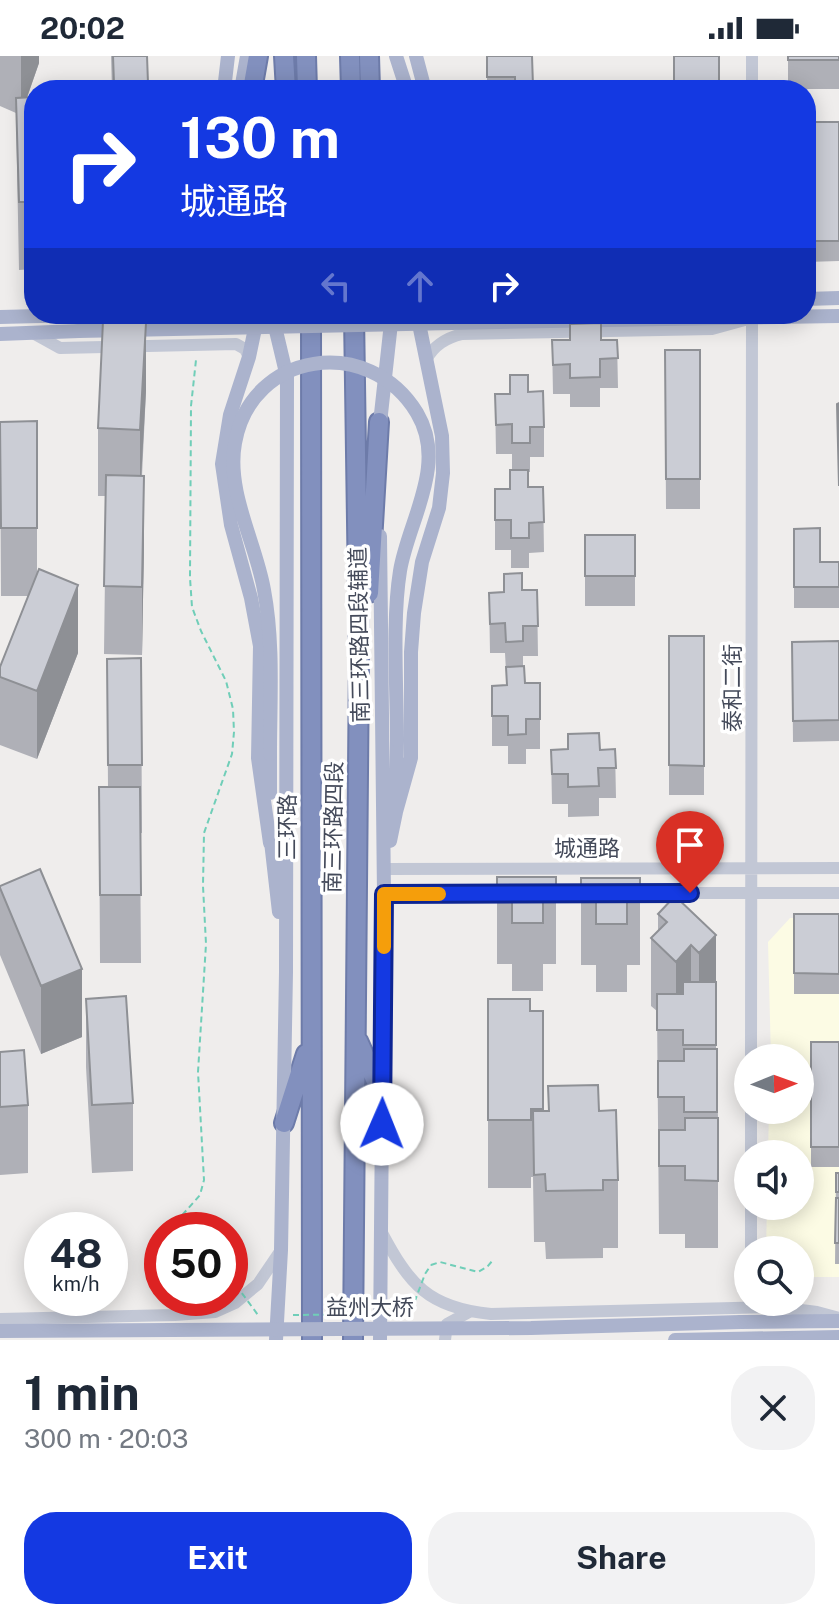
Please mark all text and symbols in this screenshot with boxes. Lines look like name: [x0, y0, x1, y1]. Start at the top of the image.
text: 20:02: [40, 10, 125, 46]
text: 130 m: [180, 105, 340, 171]
icon: right: [48, 112, 152, 216]
text: 城通路: [180, 180, 288, 222]
icon: left: [314, 264, 358, 308]
icon: ahead: [398, 264, 442, 308]
icon: right: [482, 264, 526, 308]
street label: 南三环路四段辅道: [344, 547, 374, 723]
street label: 泰和二街: [719, 644, 745, 732]
street label: 南三环路四段: [319, 761, 347, 893]
street label: 三环路: [274, 794, 300, 860]
pin: [656, 811, 724, 893]
icon: arrive: [668, 823, 712, 867]
street label: 城通路: [554, 835, 620, 861]
north arrow: [734, 1044, 814, 1124]
map controls: [734, 1044, 814, 1316]
position arrow: [340, 1082, 424, 1166]
button: sound: [734, 1140, 814, 1220]
speed limit sign: 50: [144, 1212, 248, 1316]
text: 48: [49, 1230, 103, 1277]
button: search: [734, 1236, 814, 1316]
text: km/h: [52, 1272, 100, 1296]
street label: 益州大桥: [326, 1294, 414, 1320]
text: 1 min: [24, 1364, 140, 1421]
button: close: [731, 1366, 815, 1450]
text: 300 m · 20:03: [24, 1423, 189, 1454]
button: Exit: [24, 1512, 412, 1604]
button: Share: [428, 1512, 815, 1604]

